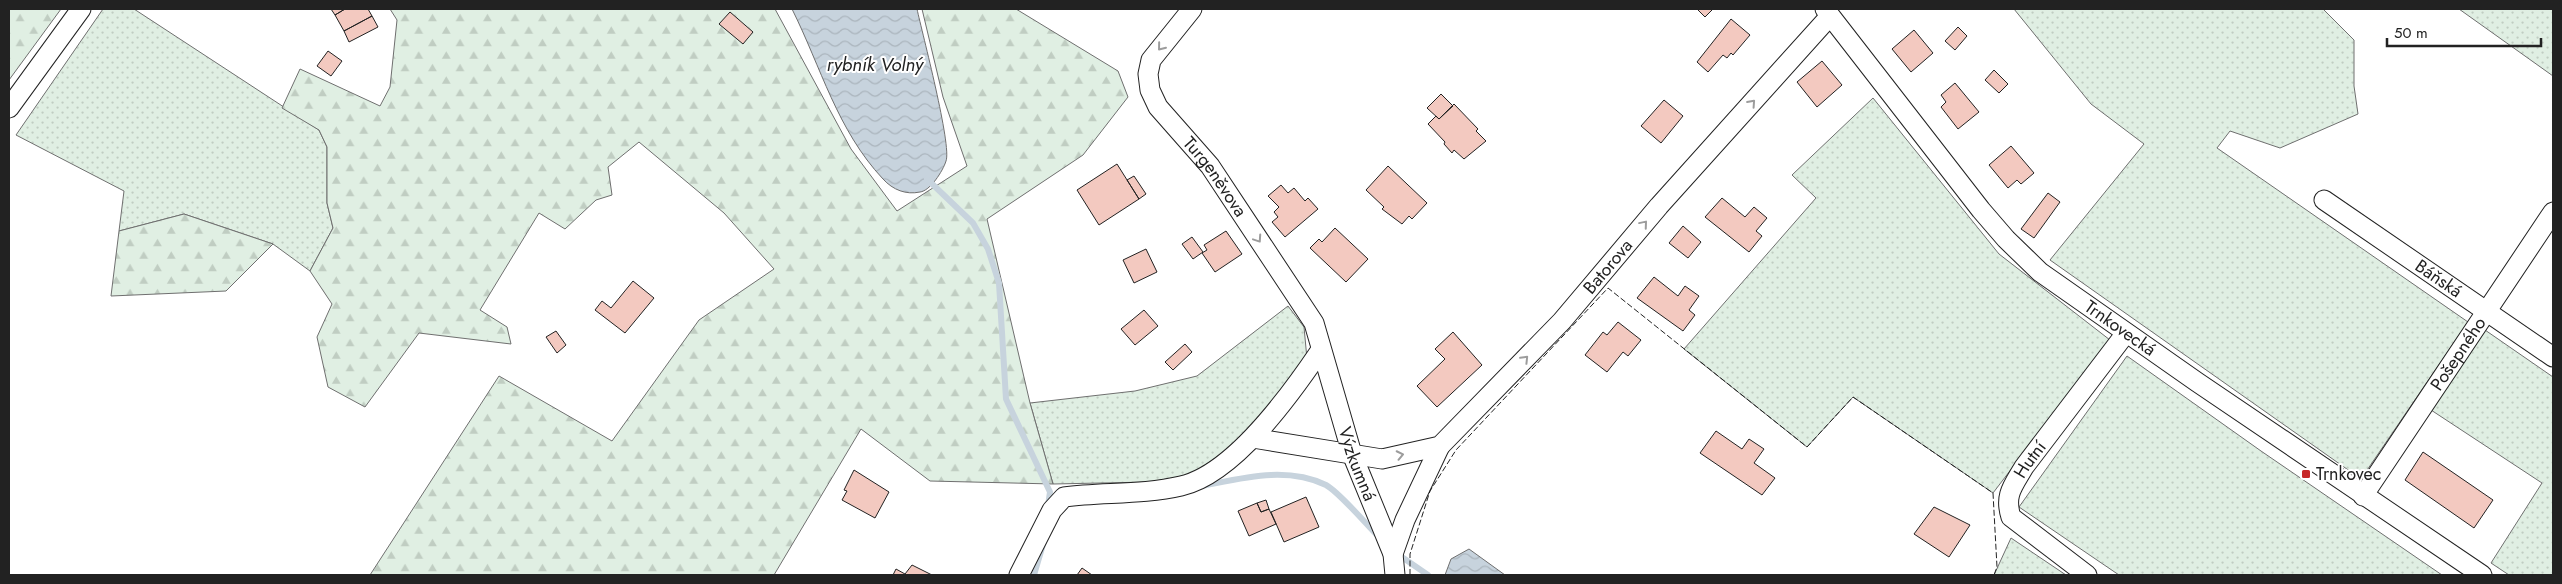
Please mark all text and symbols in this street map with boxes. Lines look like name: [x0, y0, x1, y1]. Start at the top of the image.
scale bar: [2387, 15, 2541, 47]
text: 50 m: [2394, 22, 2428, 44]
one-way arrow: [1159, 41, 1167, 50]
water label: rybník Volný: [827, 51, 925, 78]
one-way arrow: [1746, 99, 1755, 108]
street label: Turgeněvova: [1177, 131, 1253, 222]
one-way arrow: [1638, 221, 1646, 230]
street label: Batorova: [1577, 233, 1639, 300]
one-way arrow: [1252, 234, 1262, 243]
street label: Báňská: [2410, 253, 2468, 304]
street label: Trnkovecká: [2079, 294, 2161, 362]
street label: Pošepného: [2424, 312, 2492, 396]
one-way arrow: [1519, 356, 1528, 365]
street label: Výzkumná: [1332, 424, 1383, 505]
street label: Hutní: [2007, 434, 2053, 483]
one-way arrow: [1396, 450, 1404, 461]
place label: Trnkovec: [2316, 461, 2381, 487]
marker: Trnkovec: [2300, 468, 2312, 480]

